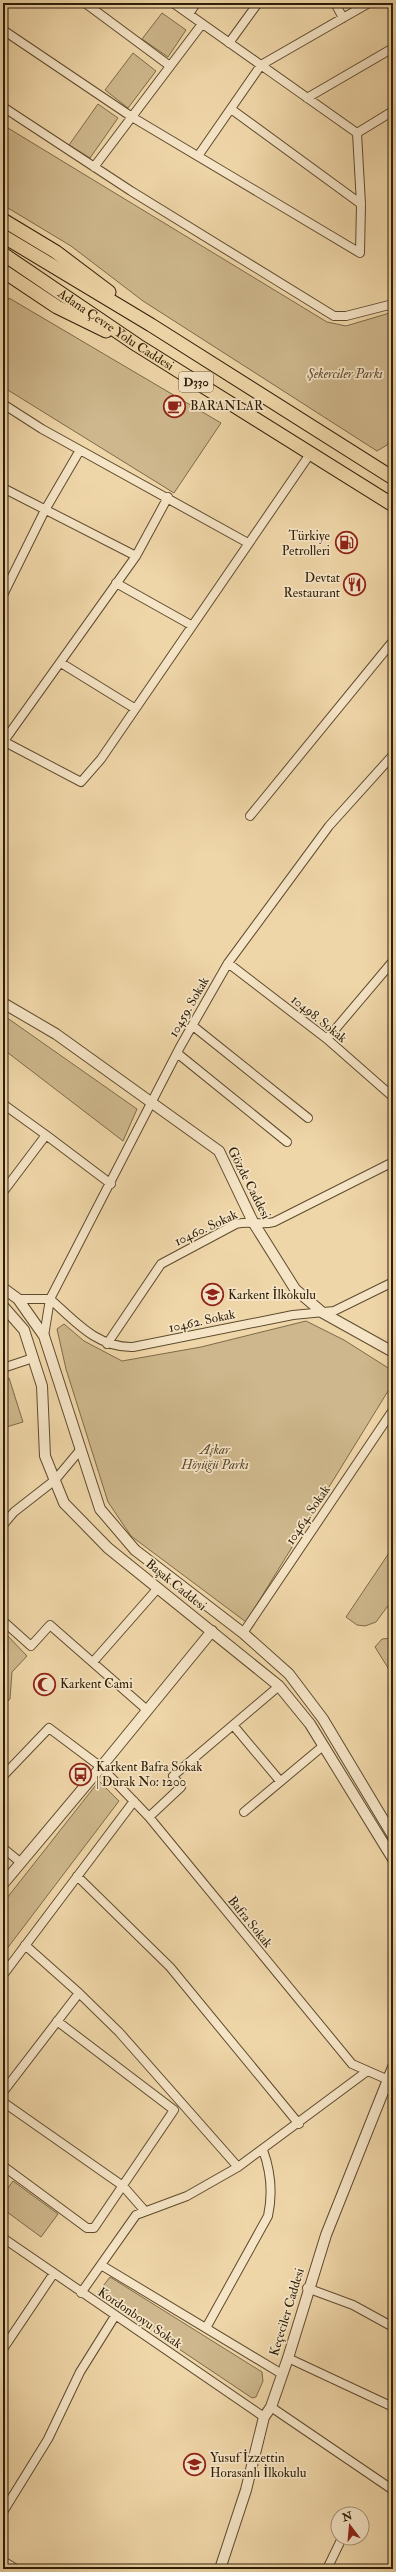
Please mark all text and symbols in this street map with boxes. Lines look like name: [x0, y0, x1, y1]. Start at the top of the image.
street label: Adana Çevre Yolu Caddesi: [54, 285, 177, 374]
park label: Şekerciler Parkı: [306, 366, 383, 382]
road number: D330: [179, 372, 213, 392]
cafe icon: BARANLAR: [162, 393, 188, 419]
place label: BARANLAR: [190, 398, 264, 414]
place label: Türkiye Petrolleri: [282, 528, 331, 559]
fuel station icon: Türkiye Petrolleri: [333, 530, 359, 556]
place label: Devtat Restaurant: [284, 570, 340, 601]
restaurant icon: Devtat Restaurant: [342, 572, 368, 598]
street label: 10459. Sokak: [165, 973, 213, 1040]
street label: 10498. Sokak: [288, 992, 351, 1047]
street label: Gözde Caddesi: [224, 1144, 274, 1222]
street label: 10460. Sokak: [172, 1206, 241, 1250]
school or university icon: Karkent İlkokulu: [200, 1282, 226, 1308]
place label: Karkent İlkokulu: [228, 1286, 316, 1303]
street label: 10462. Sokak: [167, 1306, 238, 1336]
park label: Aşkar Höyüğü Parkı: [180, 1442, 249, 1473]
street label: 10464. Sokak: [282, 1482, 334, 1548]
street label: Başak Caddesi: [142, 1556, 210, 1615]
mosque icon: Karkent Cami: [32, 1671, 58, 1697]
place label: Karkent Cami: [60, 1676, 133, 1692]
place label: Karkent Bafra Sokak | Durak No: 1200: [96, 1759, 203, 1790]
bus stop icon: Karkent Bafra Sokak | Durak No: 1200: [68, 1761, 94, 1787]
street label: Bafra Sokak: [224, 1893, 276, 1952]
street label: Keçeciler Caddesi: [266, 2266, 308, 2358]
street label: Kordonboyu Sokak: [94, 2284, 186, 2353]
place label: Yusuf İzzettin Horasanlı İlkokulu: [210, 2449, 307, 2481]
school or university icon: Yusuf İzzettin Horasanlı İlkokulu: [182, 2452, 208, 2478]
north arrow: [330, 2506, 370, 2546]
text: N: [340, 2509, 355, 2525]

